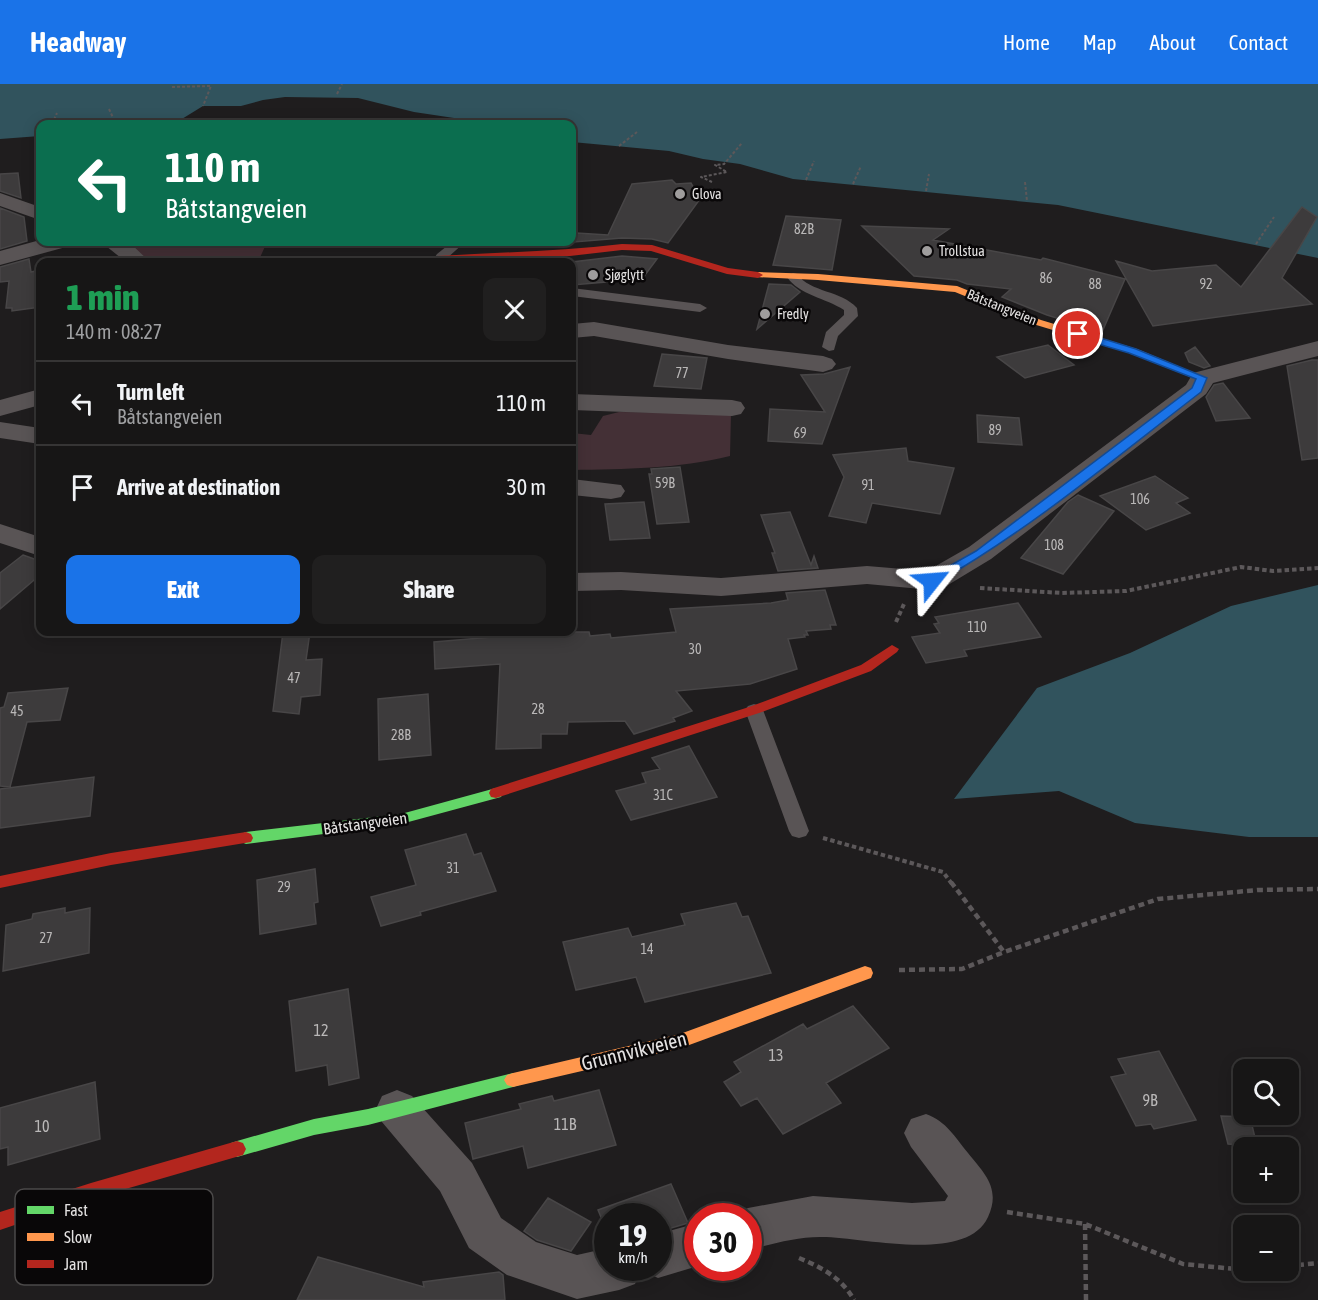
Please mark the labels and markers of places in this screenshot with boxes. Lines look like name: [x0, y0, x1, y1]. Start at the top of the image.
place label: Glova: [692, 186, 722, 202]
marker: Glova: [673, 187, 687, 201]
place label: Trollstua: [939, 243, 985, 259]
marker: Trollstua: [920, 244, 934, 258]
place label: Sjøglytt: [605, 267, 644, 283]
marker: Sjøglytt: [586, 268, 600, 282]
place label: Fredly: [777, 306, 809, 322]
marker: Fredly: [758, 307, 772, 321]
pin: [1052, 308, 1103, 359]

